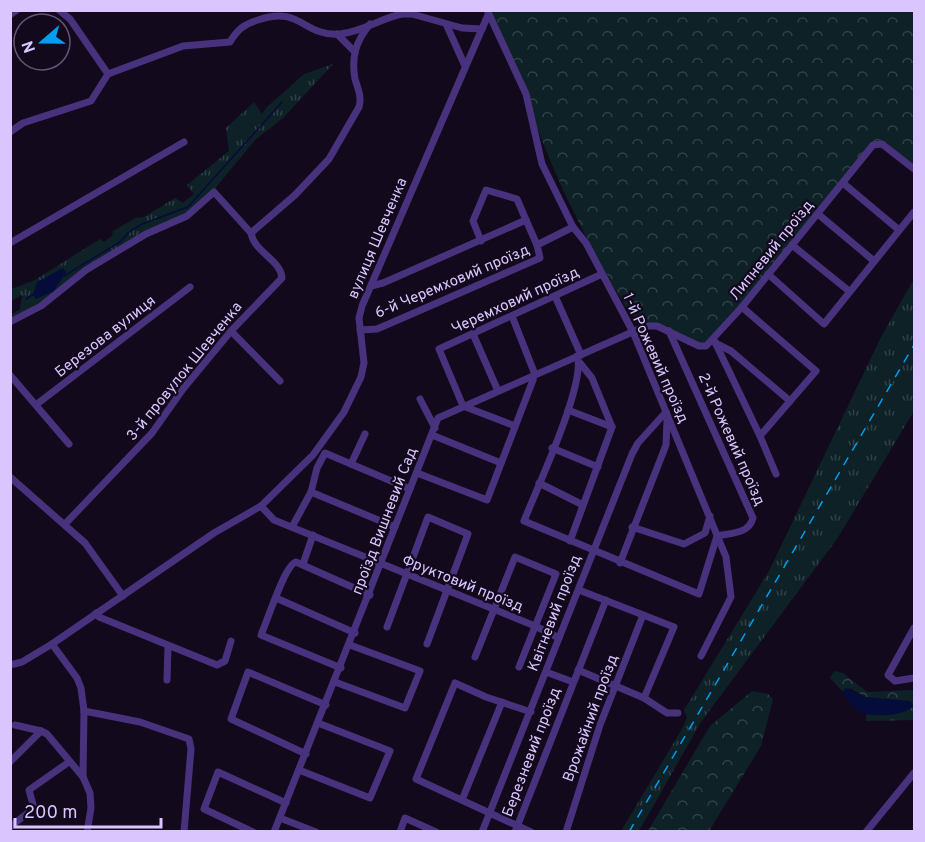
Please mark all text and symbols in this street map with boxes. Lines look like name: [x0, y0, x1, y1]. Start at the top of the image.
north arrow: [12, 12, 72, 72]
text: N: [18, 38, 41, 55]
street label: вулиця Шевченка: [344, 175, 412, 302]
street label: Липневий проїзд: [726, 197, 818, 305]
street label: 6-й Черемховий проїзд: [372, 240, 532, 322]
street label: Черемховий проїзд: [448, 263, 582, 337]
street label: 1-й Рожевий проїзд: [617, 291, 692, 427]
street label: Березова вулиця: [52, 292, 160, 382]
street label: 3-й провулок Шевченка: [123, 299, 247, 445]
street label: 2-й Рожевий проїзд: [693, 370, 768, 509]
street label: проїзд Вишневий Сад: [348, 445, 422, 598]
street label: Фруктовий проїзд: [399, 551, 526, 617]
street label: Квітневий проїзд: [524, 553, 586, 674]
street label: Врожайний проїзд: [560, 652, 623, 785]
street label: Березневий проїзд: [499, 685, 566, 820]
scale bar: [15, 791, 160, 829]
text: 200 m: [24, 802, 77, 825]

